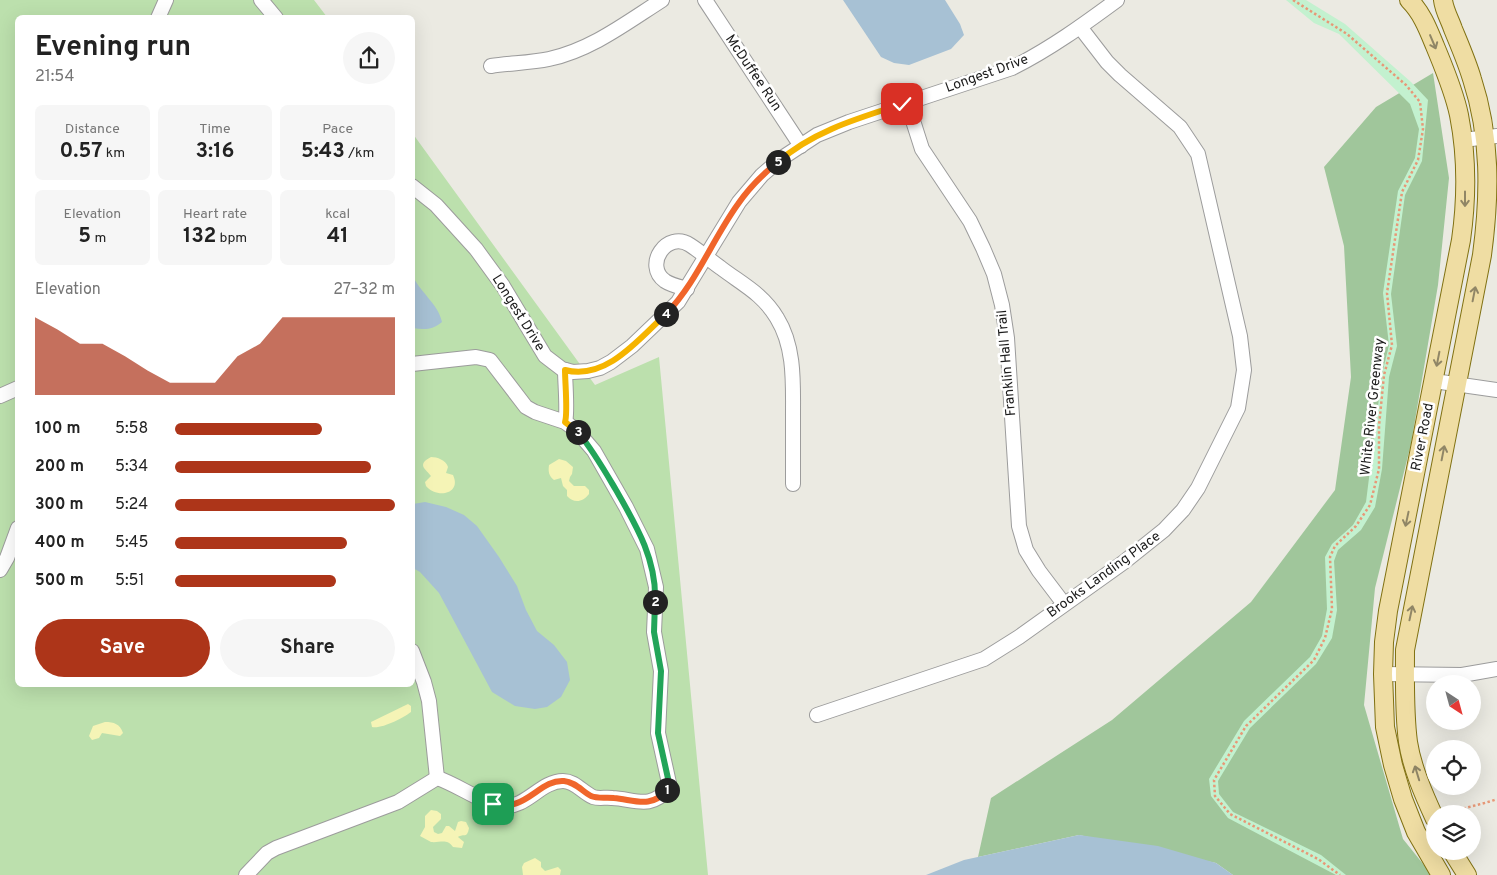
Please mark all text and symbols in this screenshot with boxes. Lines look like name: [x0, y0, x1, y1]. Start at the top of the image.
text: Evening run: [35, 30, 191, 66]
street label: McDuffee Run: [721, 31, 785, 115]
button: share: [343, 32, 395, 84]
one-way arrow: [1429, 34, 1439, 49]
street label: Longest Drive: [943, 51, 1031, 97]
text: 21:54: [35, 67, 75, 87]
pin: [881, 83, 923, 125]
icon: check: [888, 90, 916, 118]
text: Distance: [65, 121, 120, 138]
text: Time: [199, 121, 231, 138]
text: Pace: [322, 121, 353, 138]
text: 0.57: [59, 138, 103, 165]
text: 3:16: [195, 138, 234, 165]
text: 5:43: [301, 138, 345, 165]
text: km: [103, 145, 125, 162]
text: /km: [345, 145, 374, 162]
pin: 5: [766, 150, 790, 174]
text: 5: [774, 154, 783, 171]
one-way arrow: [1460, 191, 1470, 207]
text: Elevation: [64, 206, 121, 223]
text: Heart rate: [183, 206, 247, 223]
text: kcal: [325, 206, 350, 223]
text: 5: [78, 223, 91, 250]
text: 132: [183, 223, 216, 250]
text: 41: [327, 223, 349, 250]
text: m: [91, 230, 106, 247]
text: bpm: [216, 230, 247, 247]
street label: Longest Drive: [488, 272, 548, 354]
text: Elevation: [35, 280, 101, 300]
text: 27–32 m: [333, 280, 395, 300]
one-way arrow: [1470, 286, 1480, 302]
pin: 4: [654, 302, 678, 326]
text: 4: [662, 306, 671, 323]
street label: Franklin Hall Trail: [994, 309, 1020, 417]
street label: White River Greenway: [1357, 337, 1389, 477]
one-way arrow: [1433, 351, 1442, 367]
street label: River Road: [1408, 402, 1438, 472]
text: 100 m: [35, 419, 81, 439]
text: 5:58: [115, 419, 148, 439]
pin: 3: [566, 420, 590, 444]
text: 3: [574, 424, 583, 441]
one-way arrow: [1439, 446, 1449, 462]
text: 200 m: [35, 457, 84, 477]
text: 5:34: [115, 457, 148, 477]
text: 300 m: [35, 495, 83, 515]
text: 5:24: [115, 495, 148, 515]
one-way arrow: [1402, 511, 1411, 527]
street label: Brooks Landing Place: [1044, 528, 1164, 622]
text: 400 m: [35, 533, 84, 553]
text: 5:45: [115, 533, 148, 553]
text: 500 m: [35, 571, 84, 591]
text: 5:51: [115, 571, 144, 591]
pin: 2: [642, 590, 668, 614]
text: 2: [651, 594, 660, 611]
one-way arrow: [1407, 605, 1417, 621]
button: Save: [35, 619, 210, 677]
button: Share: [220, 619, 395, 677]
north arrow: [1426, 675, 1481, 730]
map controls: [1426, 675, 1481, 860]
button: locate: [1426, 740, 1481, 795]
one-way arrow: [1412, 766, 1422, 782]
pin: 1: [654, 778, 680, 802]
text: 1: [665, 782, 670, 799]
pin: [472, 783, 514, 825]
icon: arrive: [479, 790, 507, 818]
button: layers: [1426, 805, 1481, 860]

